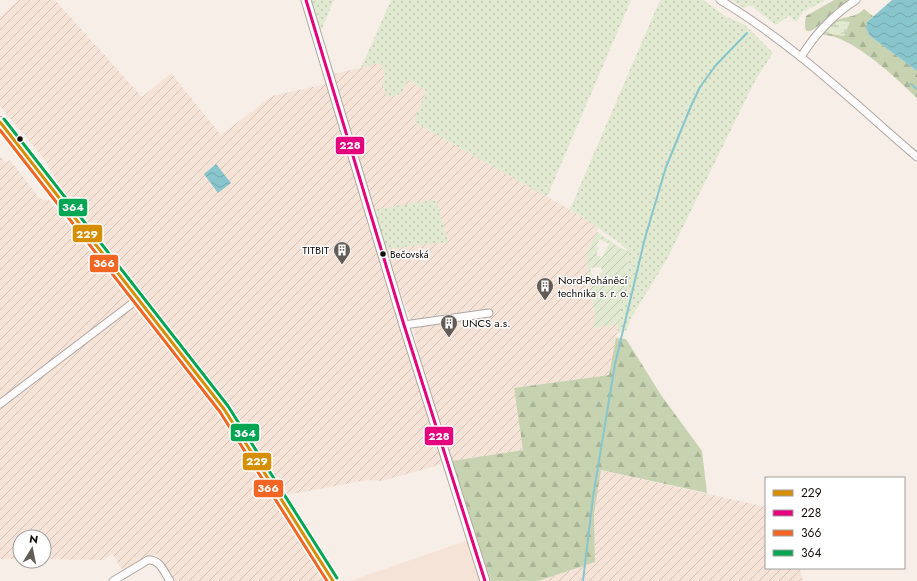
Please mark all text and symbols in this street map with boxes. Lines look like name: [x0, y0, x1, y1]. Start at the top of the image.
unlabelled marker: [15, 134, 25, 144]
line badge: 228: [335, 136, 365, 155]
text: 228: [339, 137, 361, 153]
line badge: 364: [58, 198, 88, 217]
text: 364: [62, 199, 84, 215]
line badge: 229: [72, 224, 103, 243]
text: 229: [76, 226, 98, 242]
building icon: TITBIT: [332, 240, 352, 265]
place label: TITBIT: [302, 242, 329, 258]
place label: Bečovská: [390, 247, 429, 262]
marker: Bečovská: [378, 249, 388, 259]
line badge: 366: [89, 254, 119, 273]
text: 366: [93, 255, 115, 271]
place label: Nord-Poháněcí technika s. r. o.: [558, 272, 629, 301]
building icon: Nord-Poháněcí technika s. r. o.: [535, 276, 555, 301]
building icon: UNCS a.s.: [439, 313, 459, 338]
place label: UNCS a.s.: [462, 315, 511, 331]
line badge: 364: [230, 423, 260, 442]
text: 364: [234, 425, 256, 441]
line badge: 228: [424, 426, 454, 446]
text: 228: [428, 428, 450, 444]
line badge: 229: [242, 452, 272, 471]
text: 229: [246, 453, 268, 469]
legend: [765, 477, 905, 569]
line badge: 366: [253, 479, 284, 498]
text: 366: [257, 480, 279, 496]
text: 229: [801, 484, 822, 502]
text: 228: [801, 504, 821, 522]
text: 366: [801, 524, 821, 542]
north arrow: [12, 529, 52, 569]
text: N: [28, 531, 39, 548]
text: 364: [801, 544, 821, 562]

